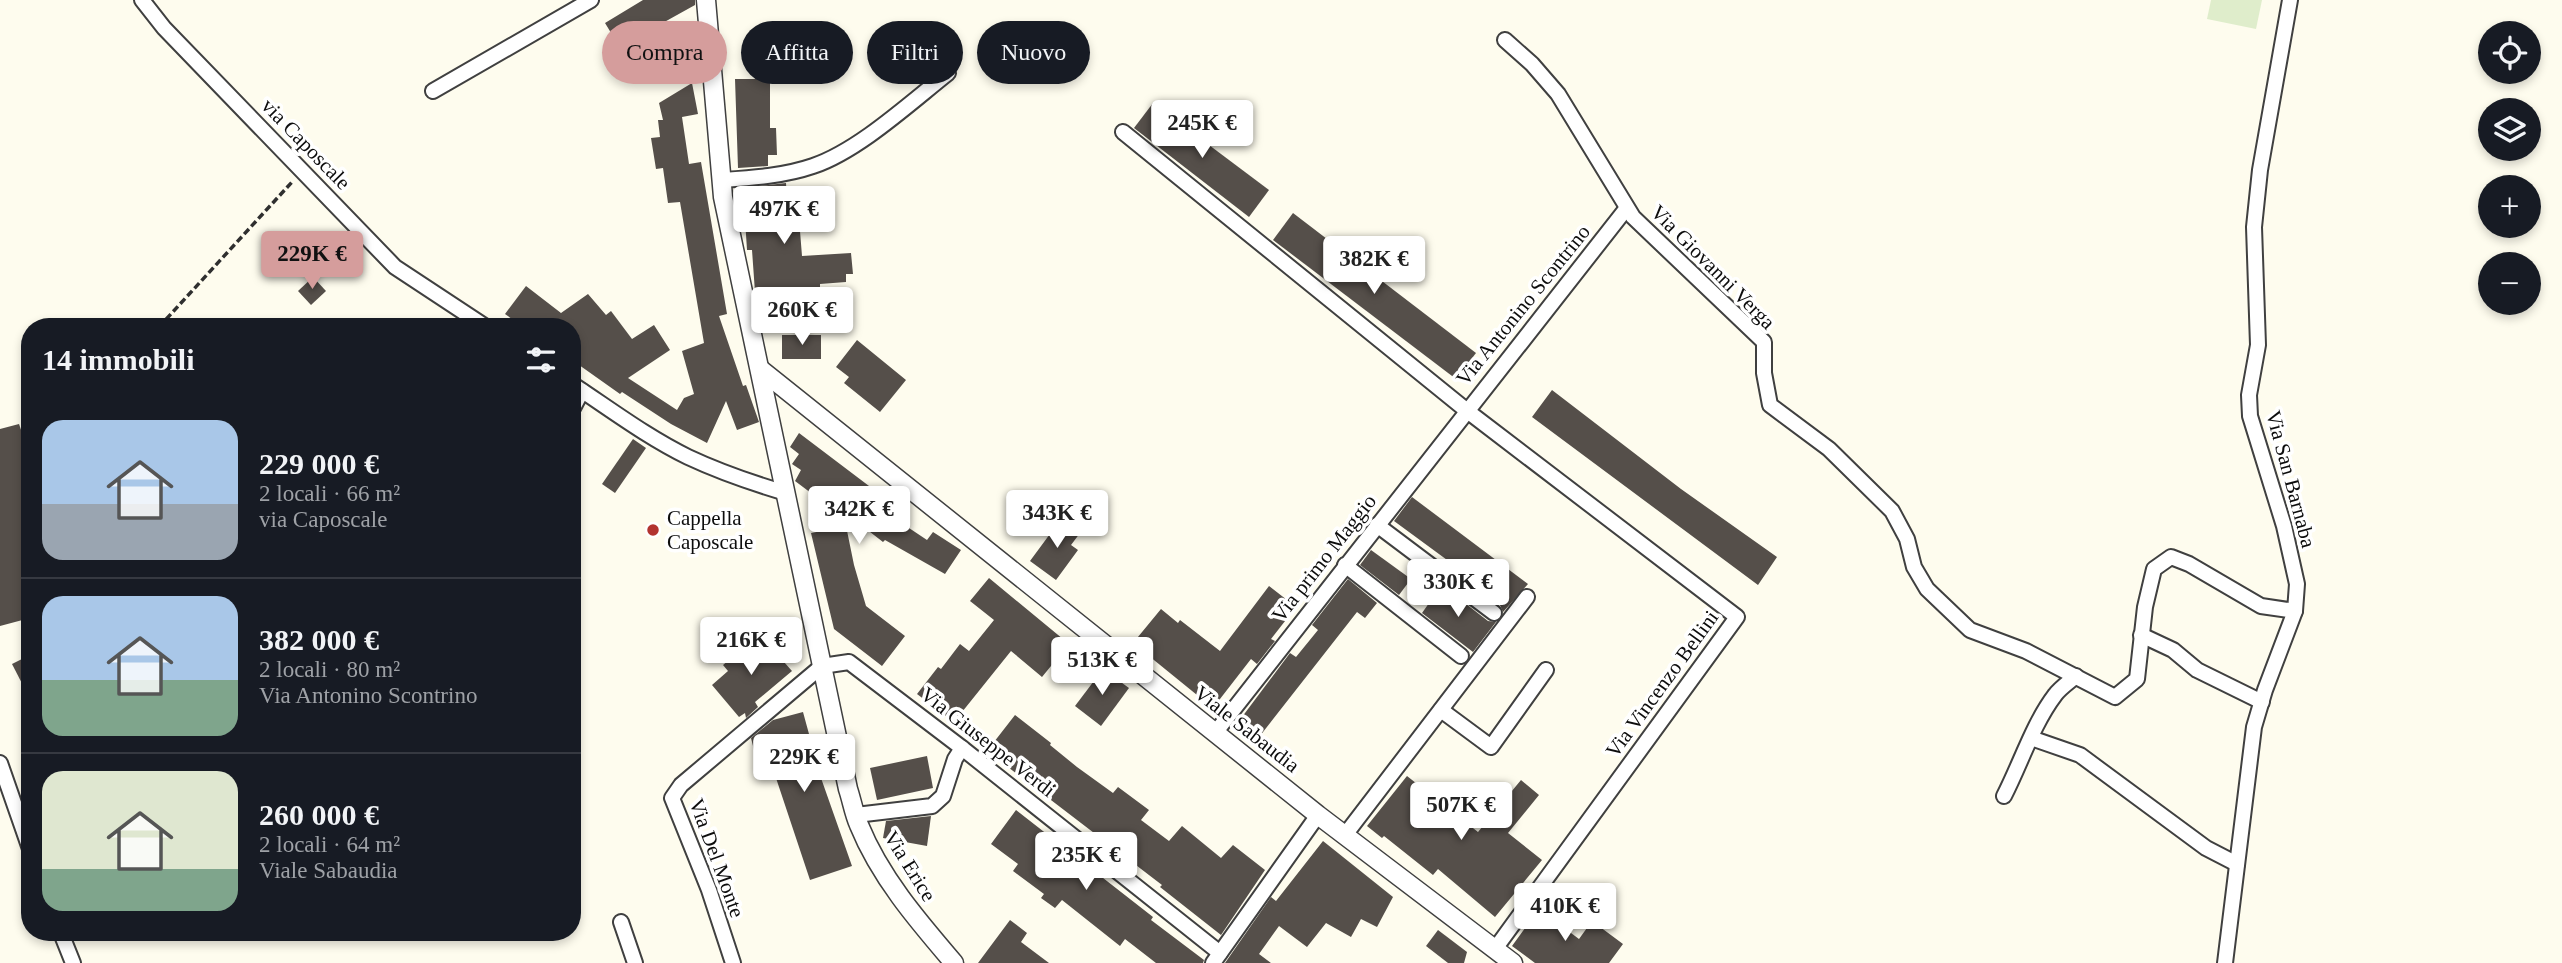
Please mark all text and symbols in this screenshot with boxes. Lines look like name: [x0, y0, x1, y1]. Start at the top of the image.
chip: Compra: [602, 21, 727, 84]
chip: Affitta: [741, 21, 853, 84]
chip: Filtri: [867, 21, 963, 84]
chip: Nuovo: [977, 21, 1090, 84]
map controls: [2478, 21, 2541, 315]
button: locate: [2478, 21, 2541, 84]
street label: via Caposcale: [257, 94, 355, 194]
button: layers: [2478, 98, 2541, 161]
pin: 245K €: [1145, 100, 1259, 160]
text: 245K €: [1167, 110, 1237, 135]
button: +: [2478, 175, 2541, 238]
pin: 497K €: [727, 187, 841, 246]
text: 497K €: [749, 196, 819, 221]
street label: Via Giovanni Verga: [1646, 200, 1781, 335]
street label: Via Antonino Scontrino: [1451, 220, 1595, 390]
pin: 229K €: [255, 232, 369, 291]
pin: 382K €: [1317, 236, 1431, 296]
text: 229K €: [277, 241, 347, 266]
text: 382K €: [1339, 246, 1409, 271]
button: −: [2478, 252, 2541, 315]
pin: 260K €: [745, 288, 859, 347]
text: 260K €: [767, 297, 837, 322]
icon: filters: [522, 341, 560, 379]
text: 14 immobili: [42, 343, 195, 376]
street label: Via San Barnaba: [2261, 408, 2321, 551]
text: 229 000 €: [259, 447, 379, 480]
icon: home: [98, 448, 182, 532]
text: 2 locali · 66 m²: [259, 481, 400, 506]
pin: 342K €: [802, 486, 916, 546]
pin: 343K €: [1000, 490, 1114, 550]
street label: Via primo Maggio: [1267, 490, 1381, 626]
text: 342K €: [824, 496, 894, 521]
text: 343K €: [1022, 500, 1092, 525]
place label: Cappella Caposcale: [667, 506, 753, 554]
text: via Caposcale: [259, 507, 387, 532]
marker: Cappella Caposcale: [645, 522, 661, 538]
pin: 330K €: [1401, 560, 1515, 619]
text: 330K €: [1423, 569, 1493, 594]
street label: Via Vincenzo Bellini: [1601, 606, 1723, 762]
pin: 216K €: [694, 618, 808, 677]
text: 382 000 €: [259, 623, 379, 656]
icon: home: [98, 624, 182, 708]
text: 216K €: [716, 627, 786, 652]
pin: 513K €: [1045, 638, 1159, 697]
text: 513K €: [1067, 647, 1137, 672]
text: 2 locali · 80 m²: [259, 657, 400, 682]
street label: Viale Sabaudia: [1190, 681, 1305, 778]
street label: Via Giuseppe Verdi: [916, 682, 1060, 802]
text: Via Antonino Scontrino: [259, 683, 477, 708]
pin: 229K €: [747, 734, 861, 794]
text: 229K €: [769, 744, 839, 769]
pin: 507K €: [1404, 782, 1518, 842]
text: 507K €: [1426, 792, 1496, 817]
street label: Via Del Monte: [684, 795, 750, 921]
text: 260 000 €: [259, 798, 379, 831]
icon: home: [98, 799, 182, 883]
street label: Via Erice: [879, 826, 941, 906]
text: 2 locali · 64 m²: [259, 832, 400, 857]
pin: 235K €: [1029, 832, 1143, 892]
text: 235K €: [1051, 842, 1121, 867]
text: Viale Sabaudia: [259, 858, 397, 883]
pin: 410K €: [1508, 884, 1622, 943]
text: 410K €: [1530, 893, 1600, 918]

